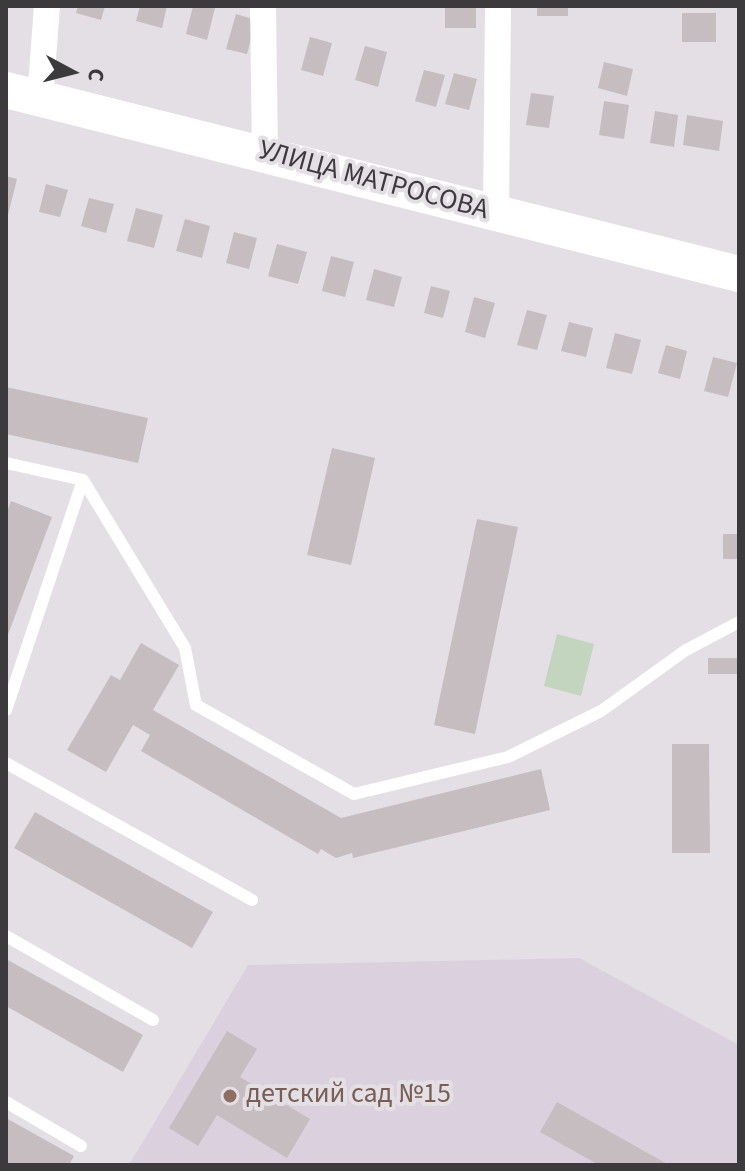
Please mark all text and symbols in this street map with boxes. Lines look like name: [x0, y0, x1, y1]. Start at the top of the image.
north arrow: [32, 32, 112, 112]
text: С: [79, 67, 112, 83]
street label: УЛИЦА МАТРОСОВА: [254, 135, 492, 229]
place label: детский сад №15: [246, 1079, 451, 1113]
marker: детский сад №15: [221, 1087, 239, 1105]

